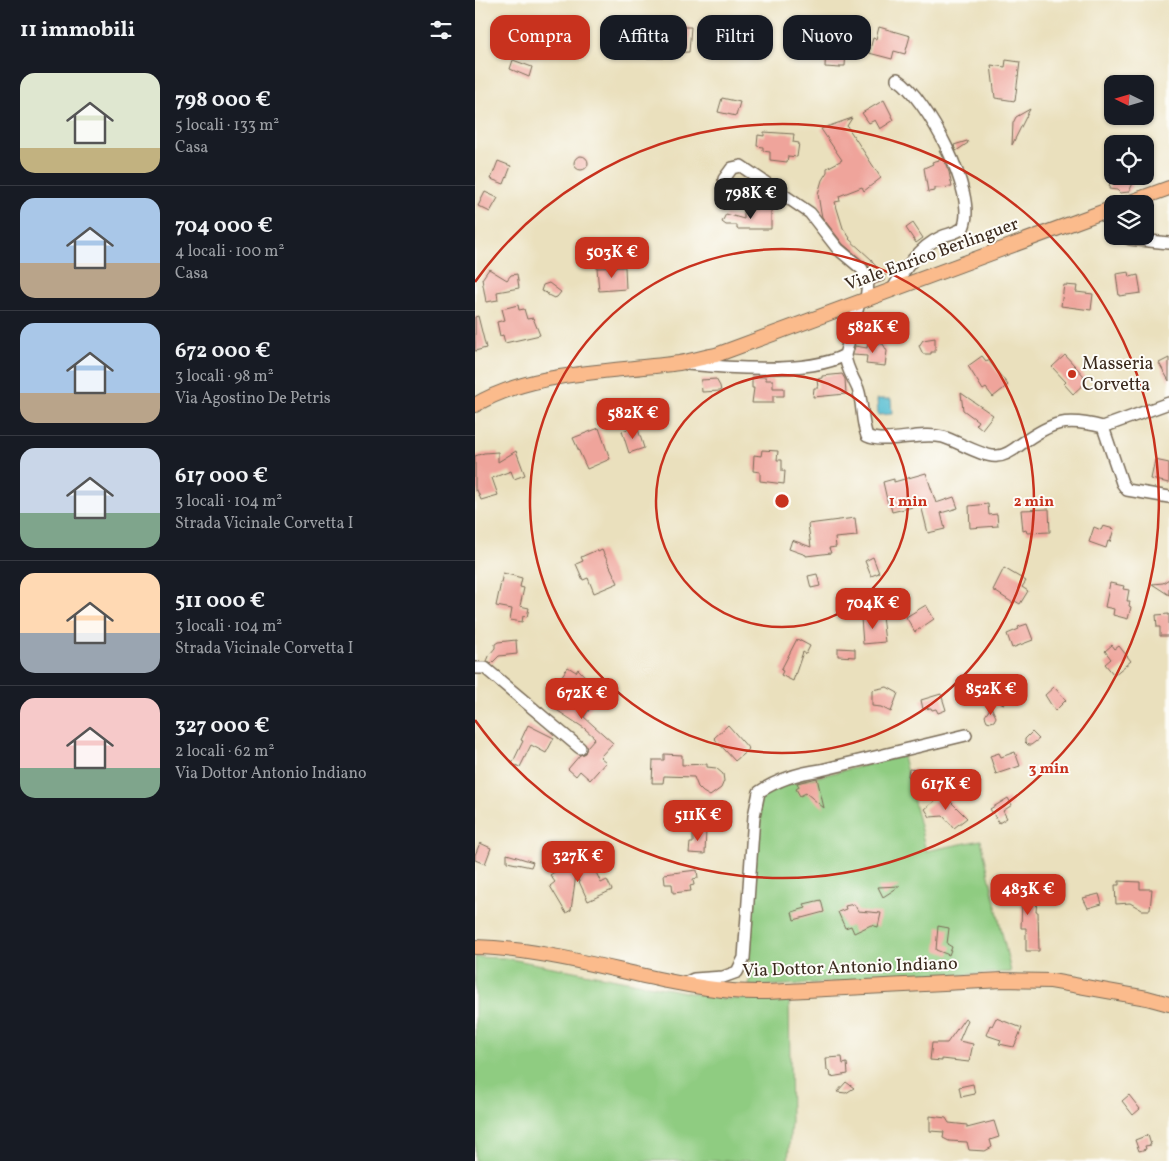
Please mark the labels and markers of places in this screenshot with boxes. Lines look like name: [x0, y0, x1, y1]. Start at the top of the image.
pin: 798K €: [710, 178, 792, 220]
pin: 503K €: [571, 236, 653, 279]
pin: 582K €: [832, 312, 914, 354]
place label: Masseria Corvetta: [1082, 352, 1154, 398]
marker: Masseria Corvetta: [1066, 368, 1078, 380]
pin: 582K €: [592, 398, 674, 440]
centre of rings: [773, 492, 791, 510]
pin: 704K €: [832, 588, 914, 630]
pin: 852K €: [950, 674, 1032, 716]
pin: 672K €: [541, 678, 623, 720]
pin: 617K €: [905, 768, 987, 811]
pin: 511K €: [657, 800, 739, 842]
pin: 327K €: [537, 840, 619, 883]
pin: 483K €: [987, 874, 1069, 916]

